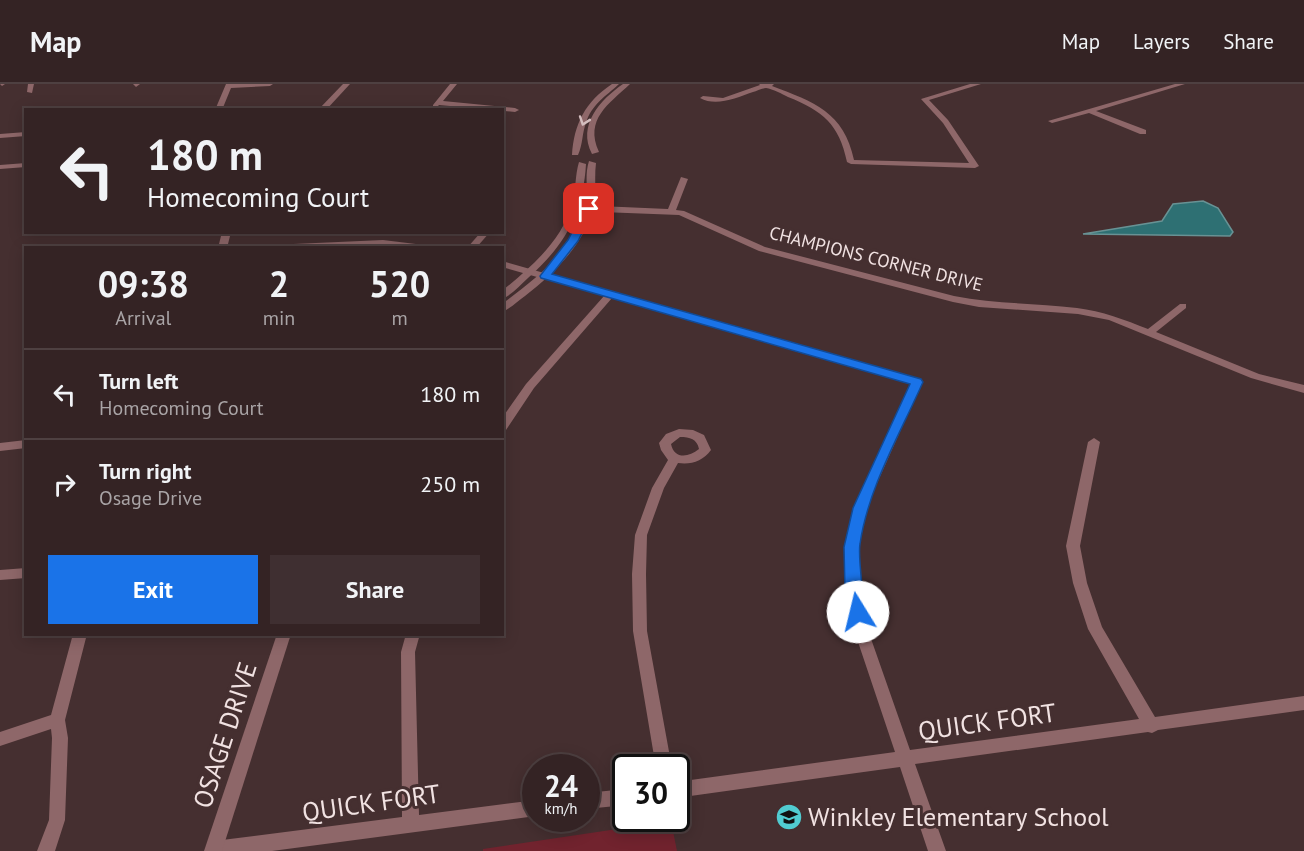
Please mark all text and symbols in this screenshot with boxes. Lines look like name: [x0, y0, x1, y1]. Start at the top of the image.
text: Map: [30, 23, 81, 60]
text: Map: [1062, 28, 1100, 55]
text: Layers: [1133, 28, 1190, 55]
text: Share: [1223, 28, 1274, 55]
one-way arrow: [579, 115, 591, 125]
text: 180 m: [147, 127, 263, 182]
icon: left: [48, 132, 126, 210]
text: Homecoming Court: [147, 180, 369, 214]
pin: [563, 183, 614, 234]
icon: arrive: [572, 192, 605, 225]
street label: CHAMPIONS CORNER DRIVE: [767, 221, 985, 296]
text: 09:38: [98, 260, 189, 307]
text: 2: [269, 260, 289, 307]
text: 520: [369, 260, 430, 307]
text: Arrival: [115, 305, 171, 331]
text: min: [263, 305, 295, 331]
text: m: [392, 305, 408, 331]
text: Turn left: [99, 367, 179, 395]
icon: left: [48, 378, 81, 411]
text: 180 m: [420, 380, 480, 408]
text: Homecoming Court: [99, 395, 264, 421]
text: Turn right: [99, 457, 191, 485]
icon: right: [48, 468, 81, 501]
text: 250 m: [420, 470, 480, 498]
text: Osage Drive: [99, 485, 202, 511]
button: Exit: [48, 555, 258, 624]
button: Share: [270, 555, 480, 624]
position arrow: [826, 580, 890, 644]
street label: OSAGE DRIVE: [185, 658, 264, 812]
street label: QUICK FORT: [916, 696, 1058, 747]
speed limit sign: 30: [612, 754, 690, 832]
text: 24: [544, 766, 578, 805]
street label: QUICK FORT: [300, 777, 442, 828]
text: km/h: [545, 799, 577, 818]
place label: Winkley Elementary School: [808, 800, 1109, 833]
school or university icon: Winkley Elementary School: [774, 802, 804, 832]

